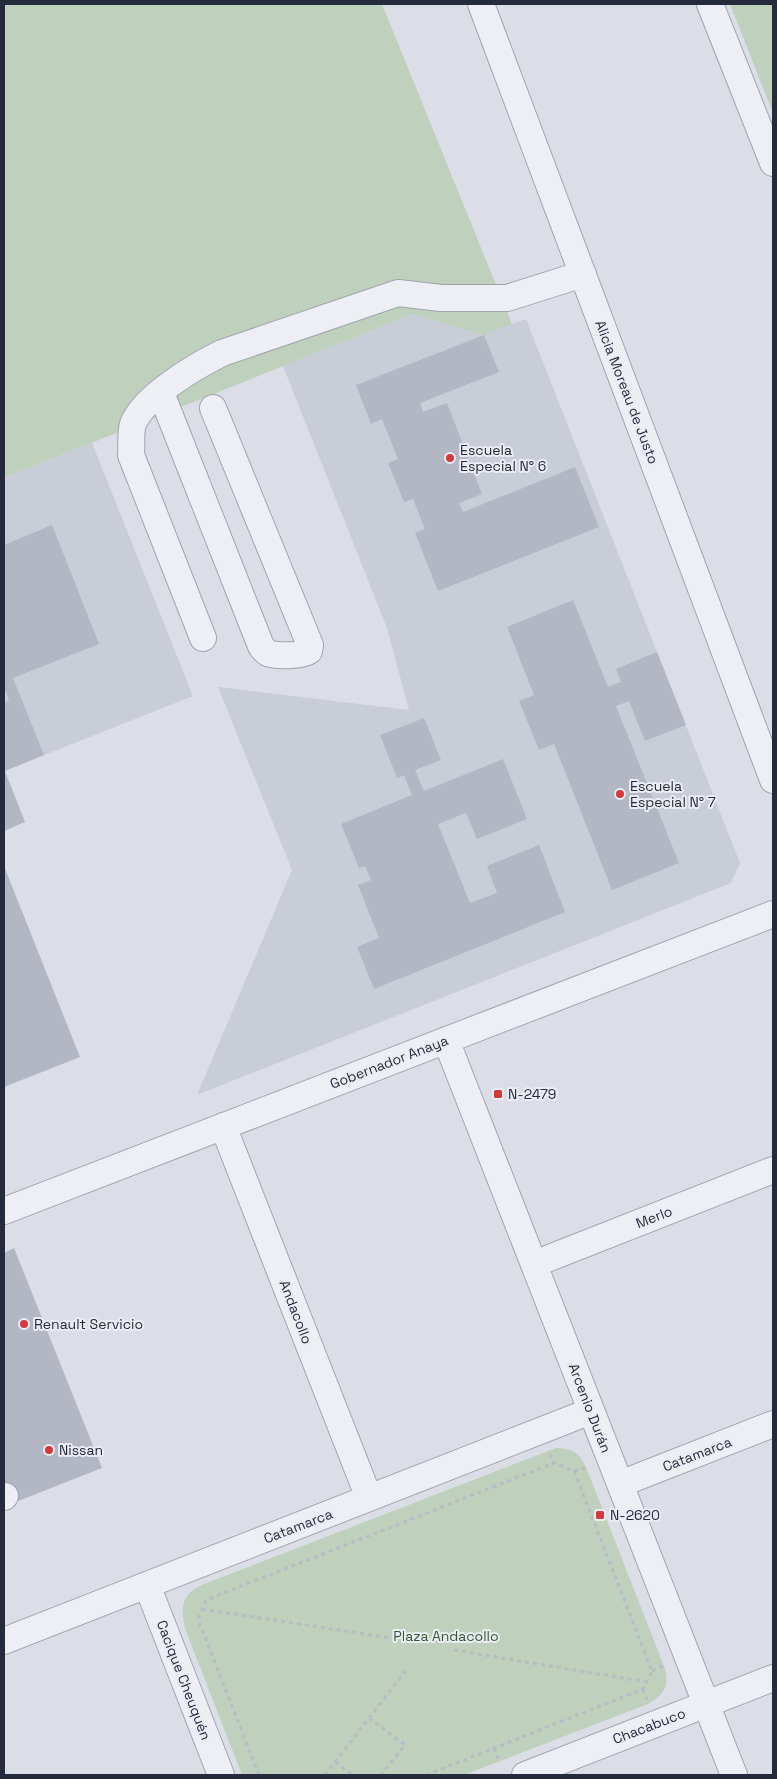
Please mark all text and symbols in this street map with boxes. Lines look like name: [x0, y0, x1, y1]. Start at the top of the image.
street label: Alicia Moreau de Justo: [591, 317, 663, 467]
place label: Escuela Especial N° 6: [460, 441, 546, 475]
marker: Escuela Especial N° 6: [444, 452, 456, 464]
place label: Escuela Especial N° 7: [630, 777, 716, 811]
marker: Escuela Especial N° 7: [614, 788, 626, 800]
street label: Gobernador Anaya: [327, 1031, 451, 1093]
place label: N-2479: [508, 1085, 556, 1103]
marker: N-2479: [492, 1088, 504, 1100]
street label: Merlo: [633, 1202, 675, 1232]
street label: Andacollo: [276, 1278, 316, 1346]
place label: Renault Servicio: [34, 1315, 143, 1333]
marker: Renault Servicio: [18, 1318, 30, 1330]
street label: Arcenio Durán: [565, 1361, 615, 1455]
street label: Catamarca: [660, 1433, 734, 1475]
place label: Nissan: [59, 1441, 103, 1459]
marker: Nissan: [43, 1444, 55, 1456]
street label: Catamarca: [261, 1505, 335, 1547]
place label: N-2620: [610, 1506, 660, 1524]
marker: N-2620: [594, 1509, 606, 1521]
street label: Cacique Cheuquén: [153, 1617, 215, 1743]
park label: Plaza Andacollo: [393, 1627, 499, 1645]
street label: Chacabuco: [610, 1704, 688, 1748]

